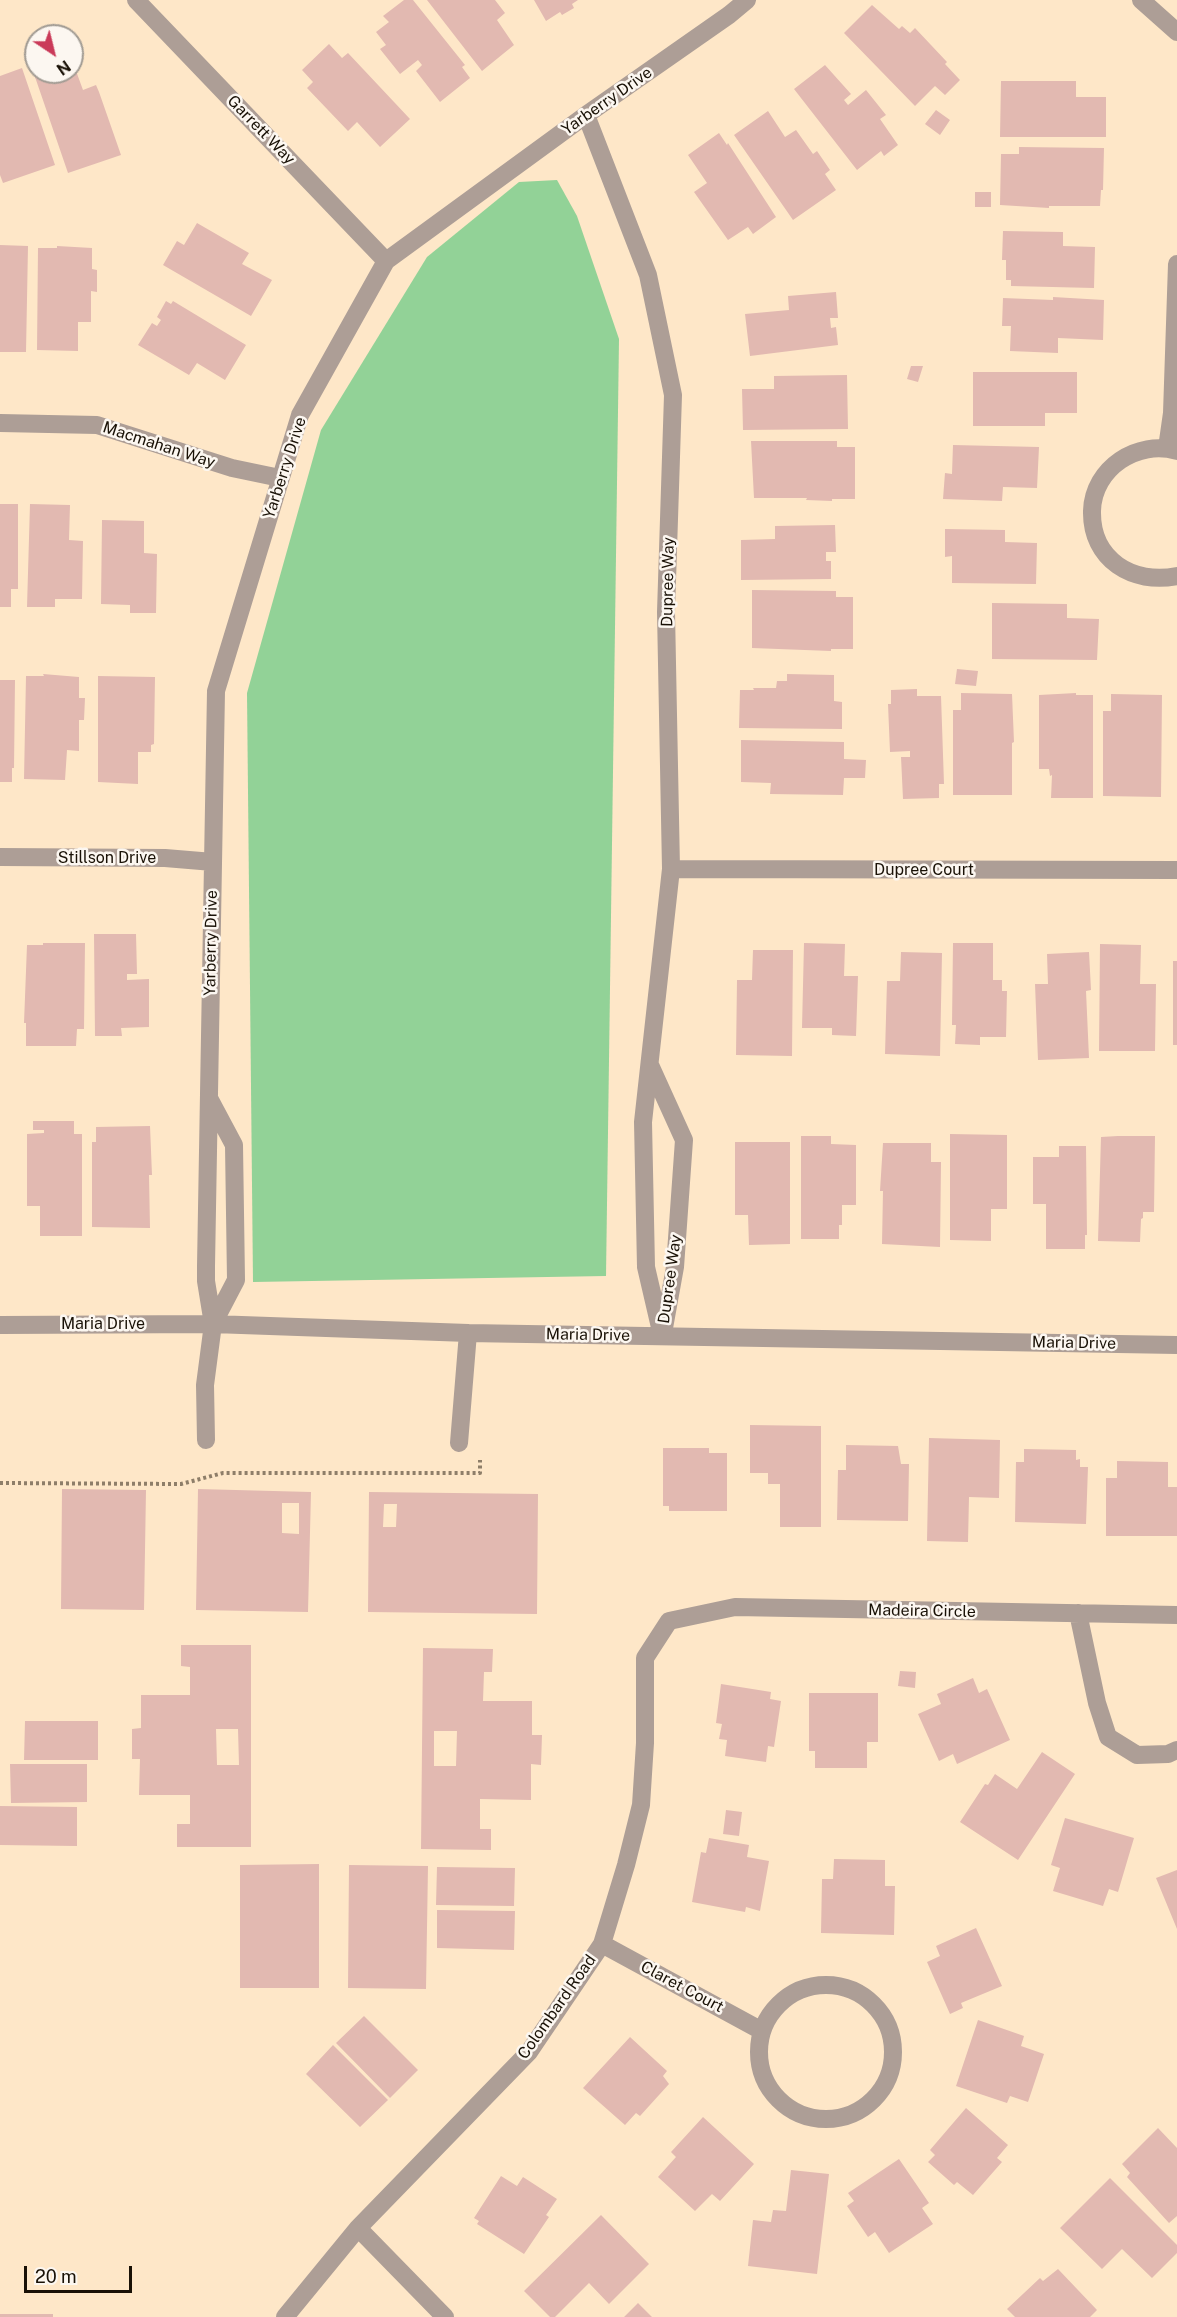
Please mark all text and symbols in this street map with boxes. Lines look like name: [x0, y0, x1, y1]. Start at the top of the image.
north arrow: [24, 24, 84, 84]
text: N: [53, 56, 74, 79]
street label: Yarberry Drive: [558, 63, 656, 139]
street label: Garrett Way: [223, 91, 299, 169]
street label: Yarberry Drive: [260, 415, 310, 521]
street label: Macmahan Way: [100, 418, 218, 472]
street label: Dupree Way: [658, 537, 678, 627]
street label: Stillson Drive: [58, 848, 156, 868]
street label: Dupree Court: [874, 860, 974, 880]
street label: Yarberry Drive: [200, 890, 222, 996]
street label: Dupree Way: [654, 1233, 686, 1325]
street label: Maria Drive: [61, 1314, 145, 1334]
street label: Maria Drive: [546, 1325, 630, 1345]
street label: Maria Drive: [1032, 1333, 1116, 1353]
street label: Madeira Circle: [868, 1600, 976, 1622]
street label: Colombard Road: [514, 1951, 600, 2063]
street label: Claret Court: [637, 1957, 727, 2017]
scale bar: [27, 2254, 135, 2292]
text: 20 m: [35, 2266, 77, 2287]

